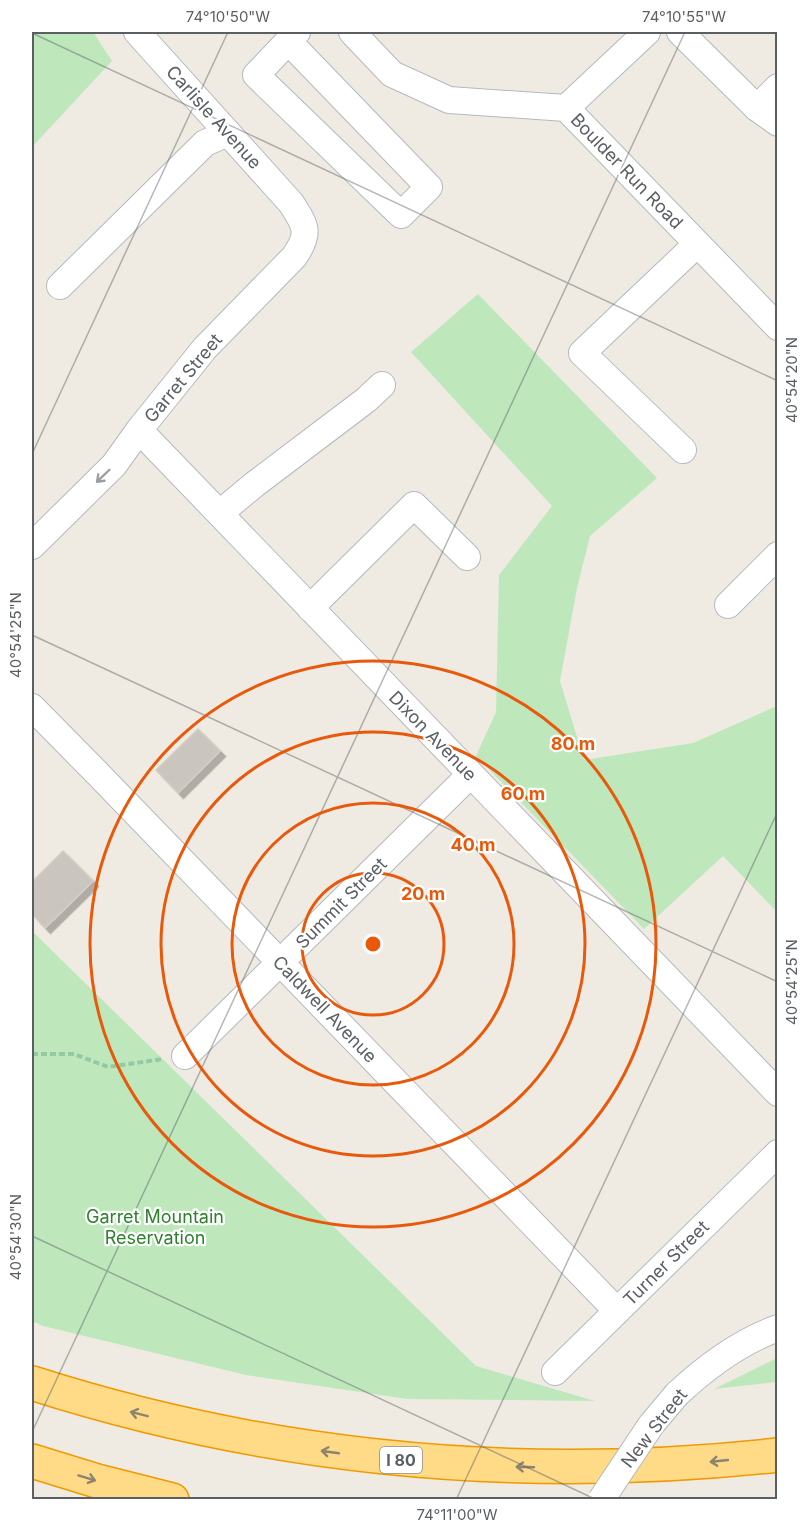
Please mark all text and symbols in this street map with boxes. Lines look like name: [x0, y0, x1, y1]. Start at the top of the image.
text: 74°10'50"W: [186, 7, 270, 26]
text: 74°10'55"W: [642, 7, 726, 26]
street label: Carlisle Avenue: [162, 61, 266, 173]
street label: Boulder Run Road: [567, 109, 687, 233]
street label: Garret Street: [140, 329, 226, 427]
text: 40°54'20"N: [782, 337, 801, 423]
one-way arrow: [96, 469, 111, 483]
text: 40°54'25"N: [6, 592, 25, 678]
street label: Dixon Avenue: [385, 687, 481, 785]
text: 80 m: [551, 733, 595, 754]
text: 60 m: [501, 783, 545, 804]
text: 40 m: [451, 834, 496, 855]
street label: Summit Street: [291, 853, 391, 953]
text: 20 m: [401, 883, 445, 904]
centre of rings: [363, 934, 383, 954]
text: 40°54'25"N: [782, 939, 801, 1025]
street label: Caldwell Avenue: [269, 951, 381, 1067]
text: 40°54'30"N: [6, 1194, 25, 1280]
park label: Garret Mountain Reservation: [86, 1206, 224, 1248]
street label: Turner Street: [619, 1216, 713, 1310]
street label: New Street: [617, 1384, 691, 1472]
one-way arrow: [130, 1407, 149, 1419]
one-way arrow: [321, 1446, 341, 1457]
road number: I 80: [380, 1447, 422, 1473]
one-way arrow: [710, 1456, 730, 1467]
one-way arrow: [515, 1461, 535, 1472]
one-way arrow: [77, 1473, 96, 1484]
text: 74°11'00"W: [416, 1505, 498, 1524]

